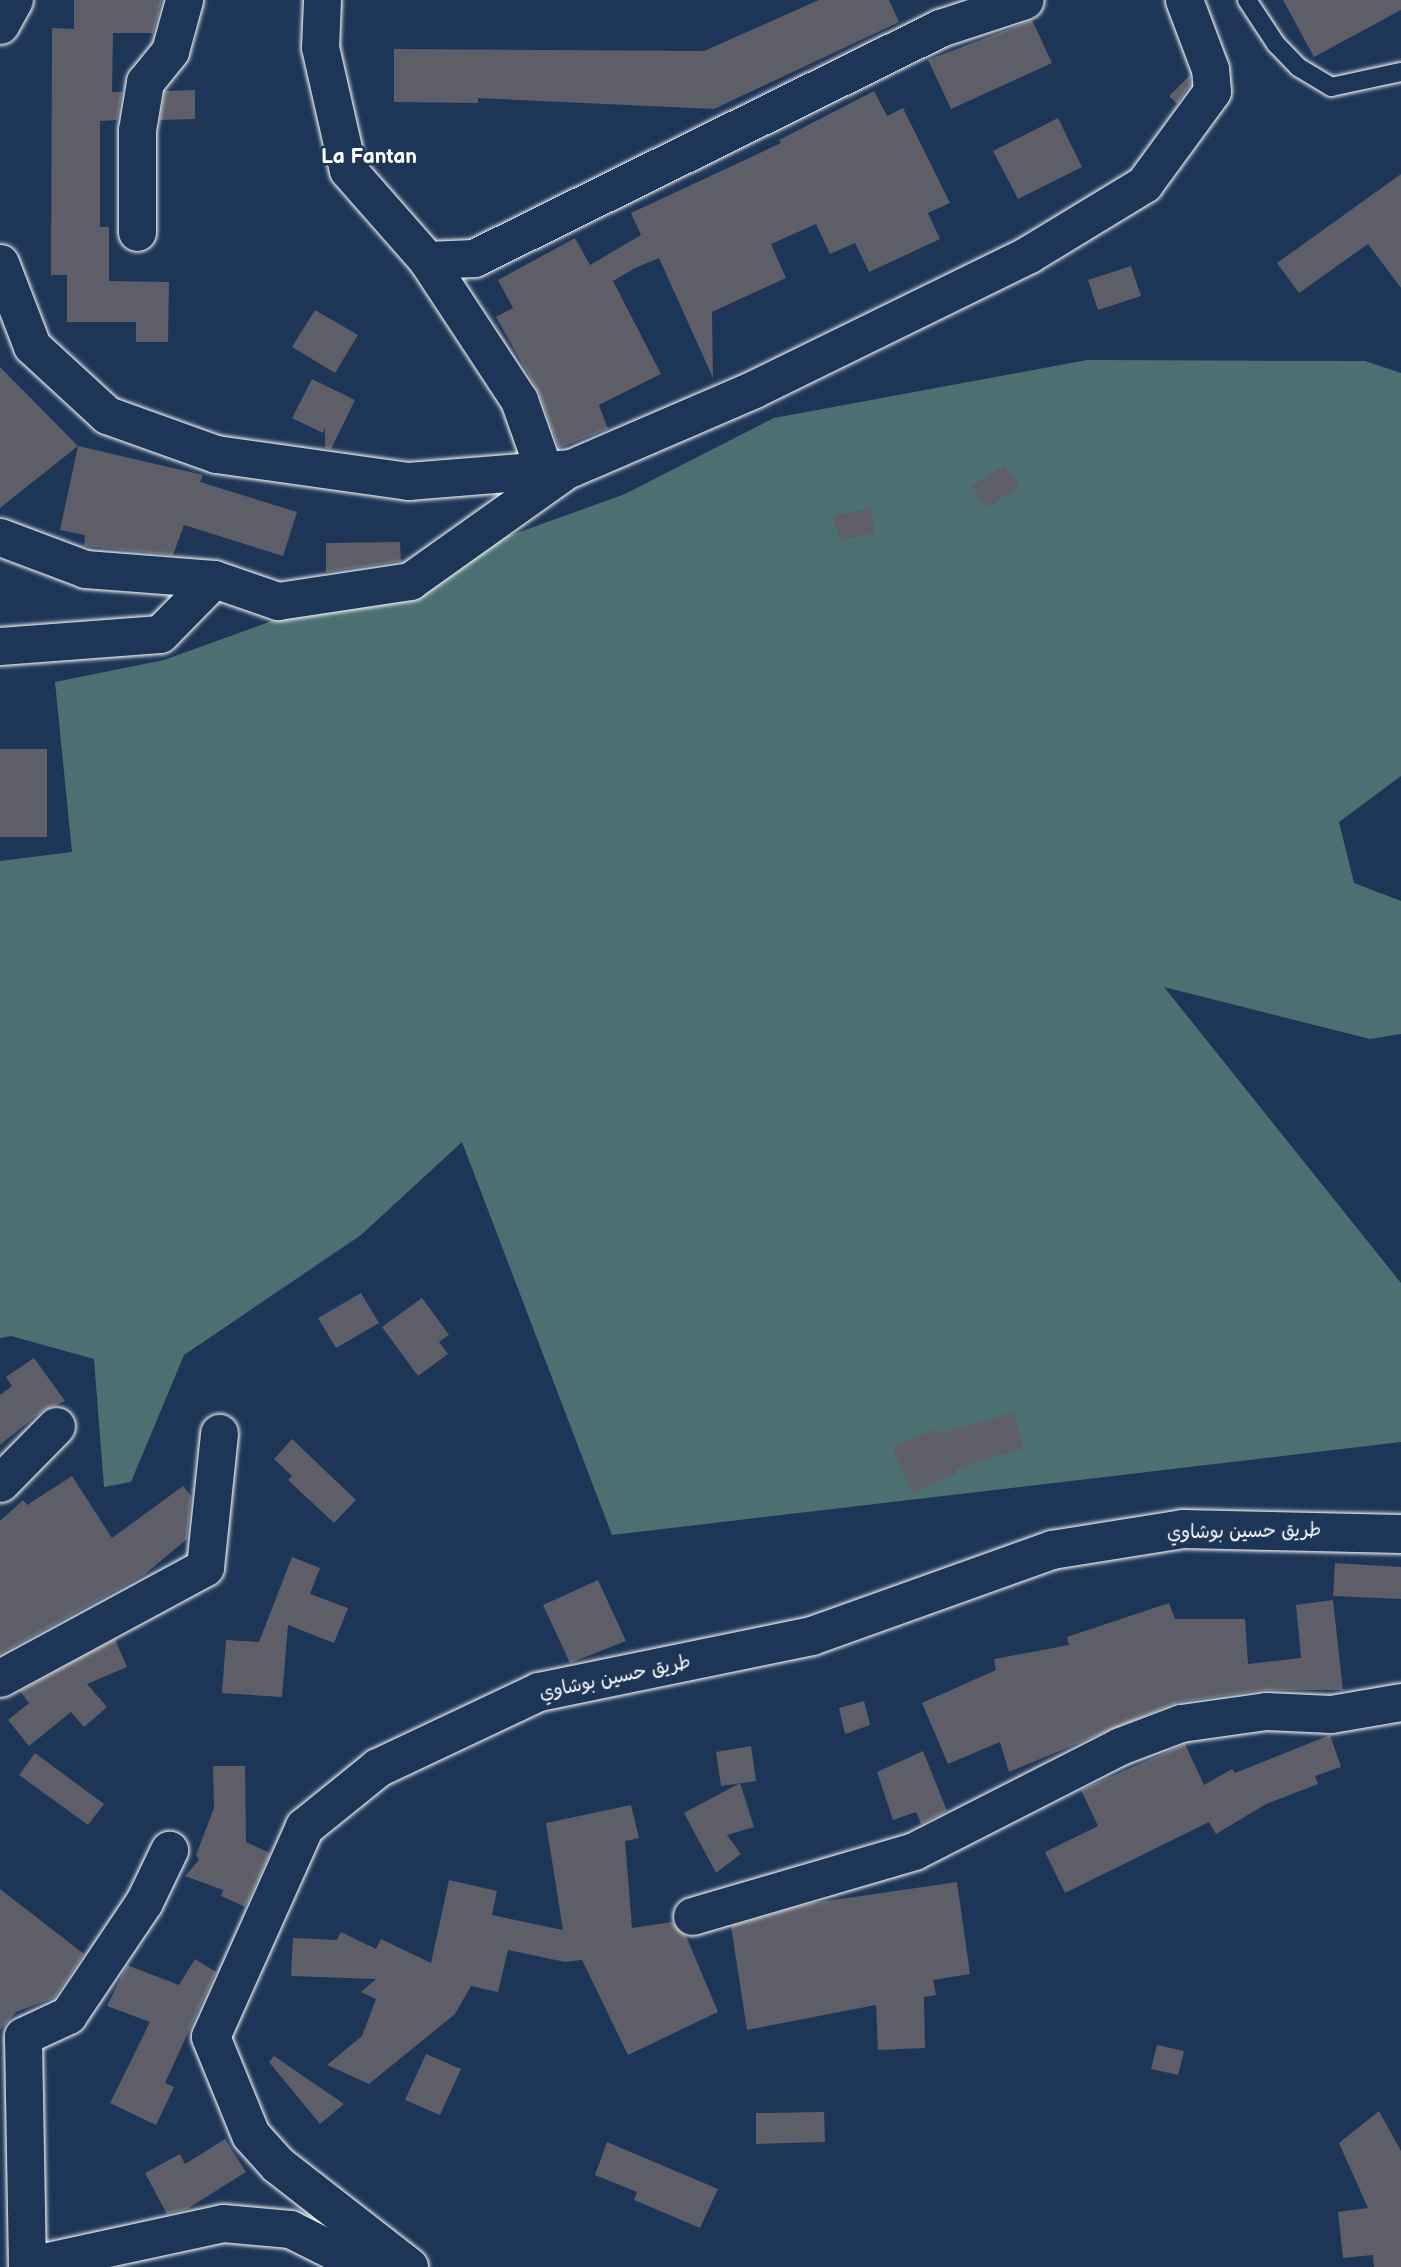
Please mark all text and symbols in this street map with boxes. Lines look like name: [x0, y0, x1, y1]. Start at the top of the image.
district label: La Fantan: [321, 144, 417, 170]
street label: طريق حسين بوشاوي: [1167, 1519, 1321, 1545]
street label: طريق حسين بوشاوي: [537, 1651, 693, 1705]

